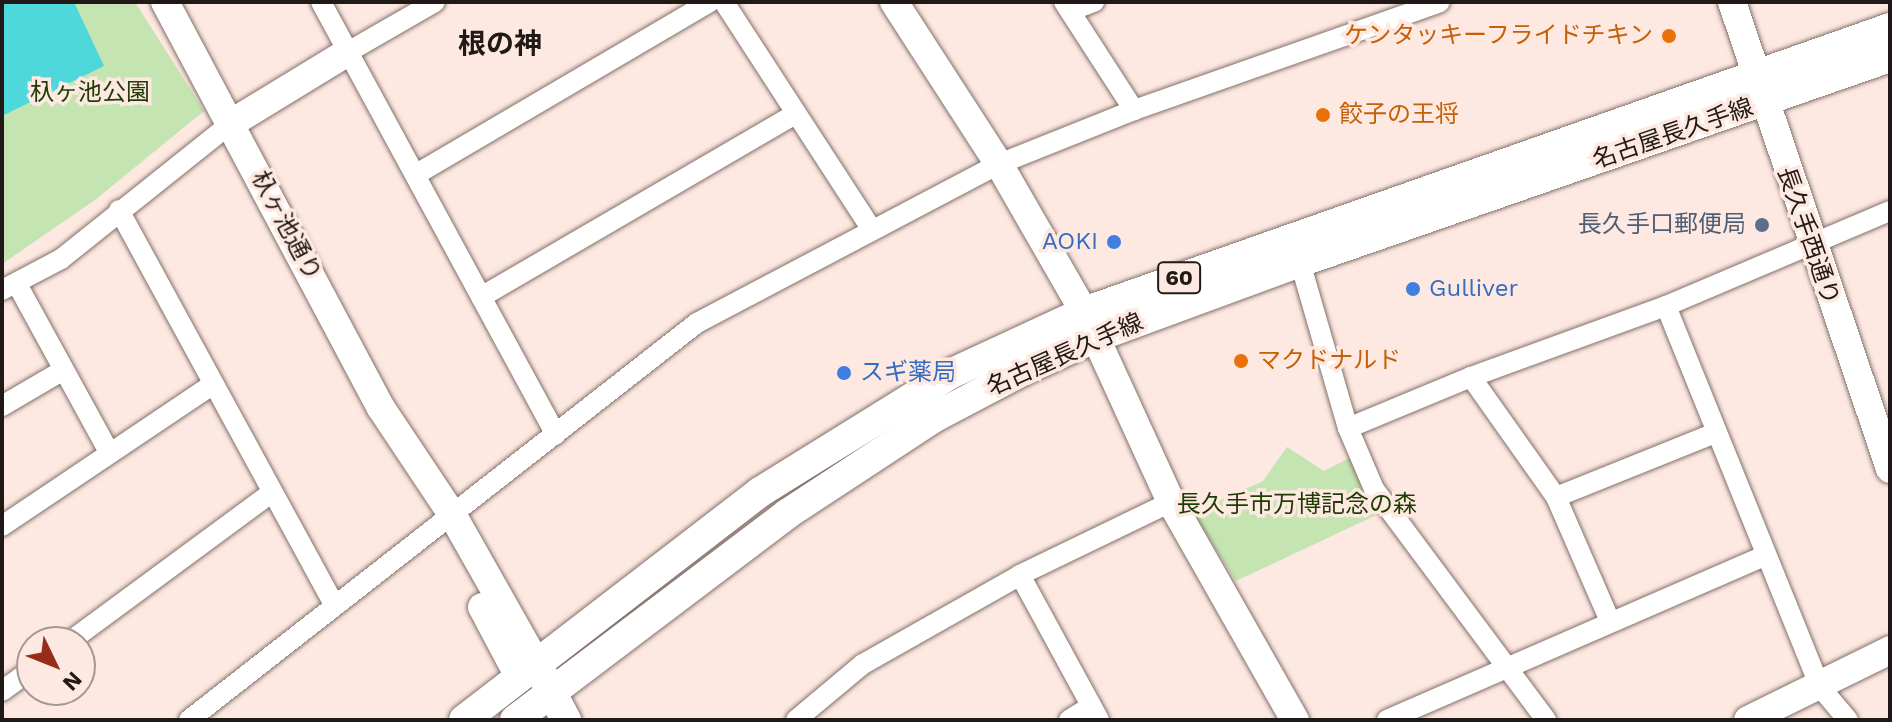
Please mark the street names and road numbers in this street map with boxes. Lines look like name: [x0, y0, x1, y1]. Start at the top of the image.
street label: 名古屋長久手線: [1589, 93, 1757, 175]
street label: 長久手西通り: [1771, 163, 1845, 309]
street label: 杁ヶ池通り: [245, 166, 327, 286]
road number: 60: [1157, 260, 1201, 296]
street label: 名古屋長久手線: [982, 308, 1148, 402]

